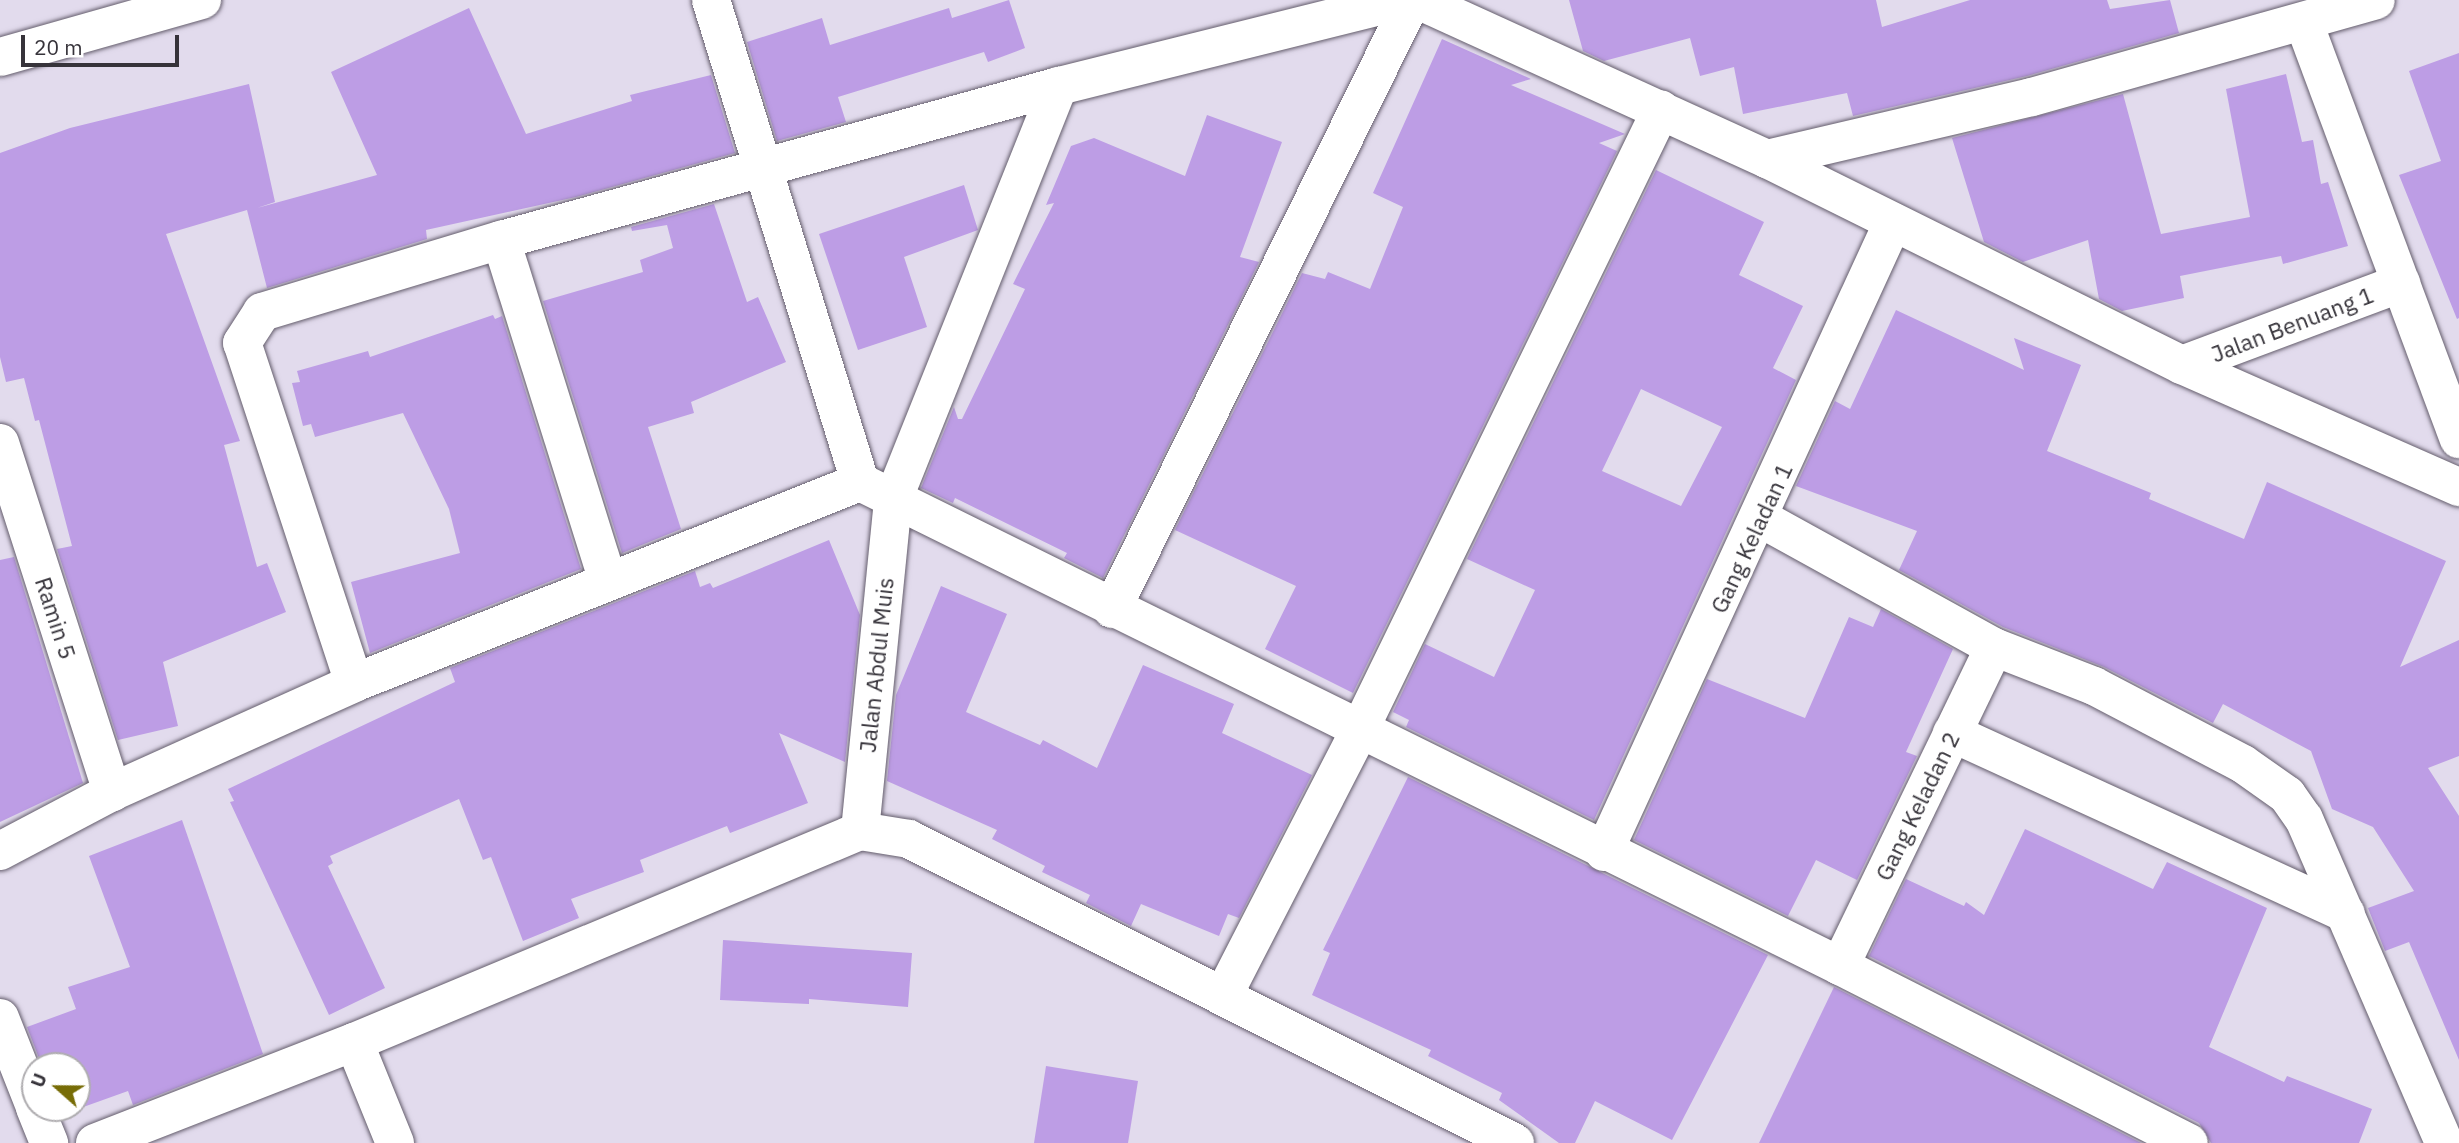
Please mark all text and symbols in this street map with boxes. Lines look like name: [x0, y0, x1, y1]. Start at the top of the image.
scale bar: [24, 21, 182, 65]
text: 20 m: [34, 33, 83, 61]
street label: Jalan Benuang 1: [2207, 280, 2377, 368]
street label: Gang Keladan 1: [1704, 459, 1798, 617]
street label: Ramin 5: [30, 573, 82, 663]
street label: Jalan Abdul Muis: [853, 576, 899, 754]
street label: Gang Keladan 2: [1869, 727, 1965, 885]
north arrow: [21, 1052, 91, 1122]
text: U: [25, 1070, 52, 1091]

